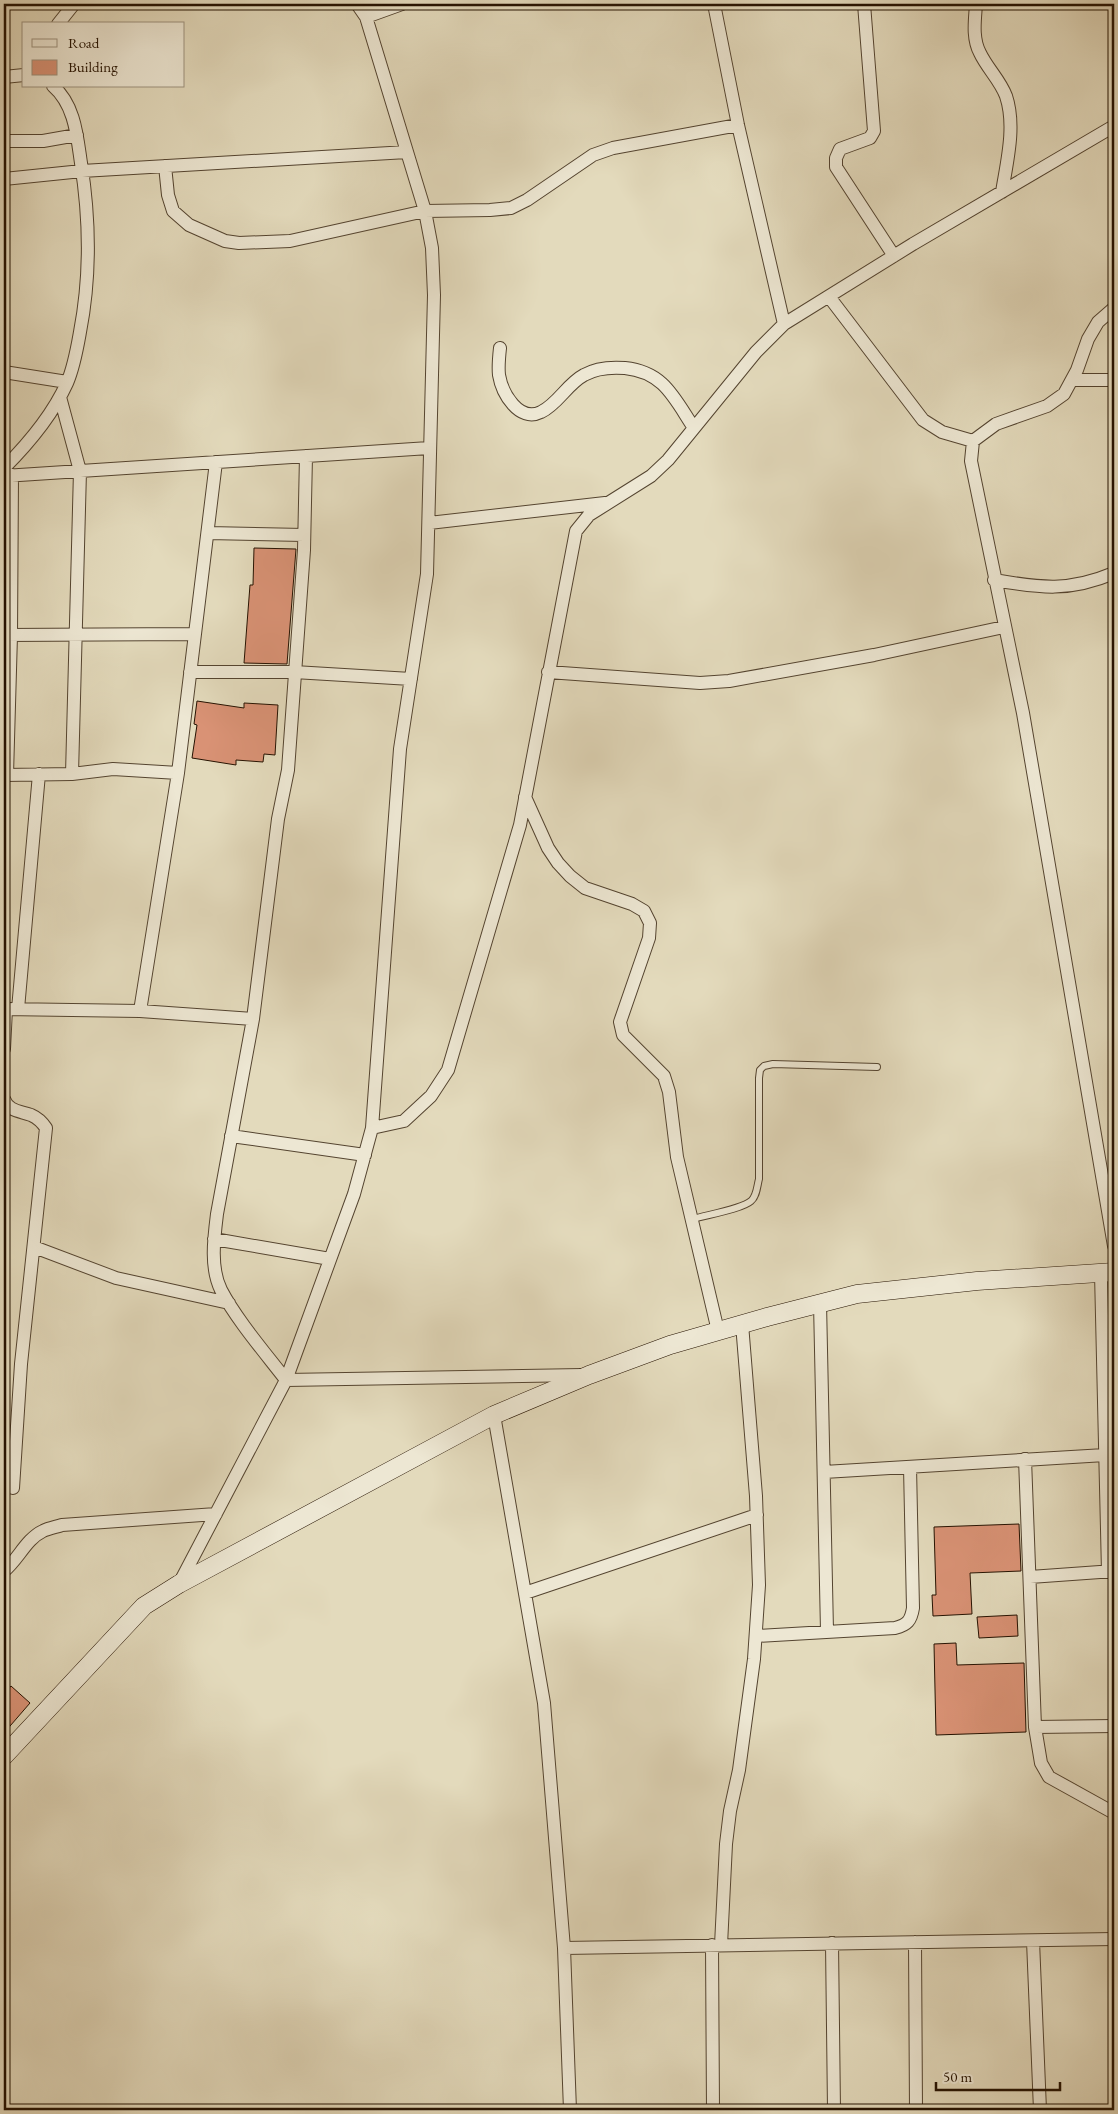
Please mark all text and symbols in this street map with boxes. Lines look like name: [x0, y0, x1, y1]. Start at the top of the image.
legend: [22, 22, 185, 88]
text: Road: [68, 33, 100, 52]
text: Building: [68, 57, 118, 76]
scale bar: [936, 2059, 1059, 2091]
text: 50 m: [943, 2067, 972, 2086]

